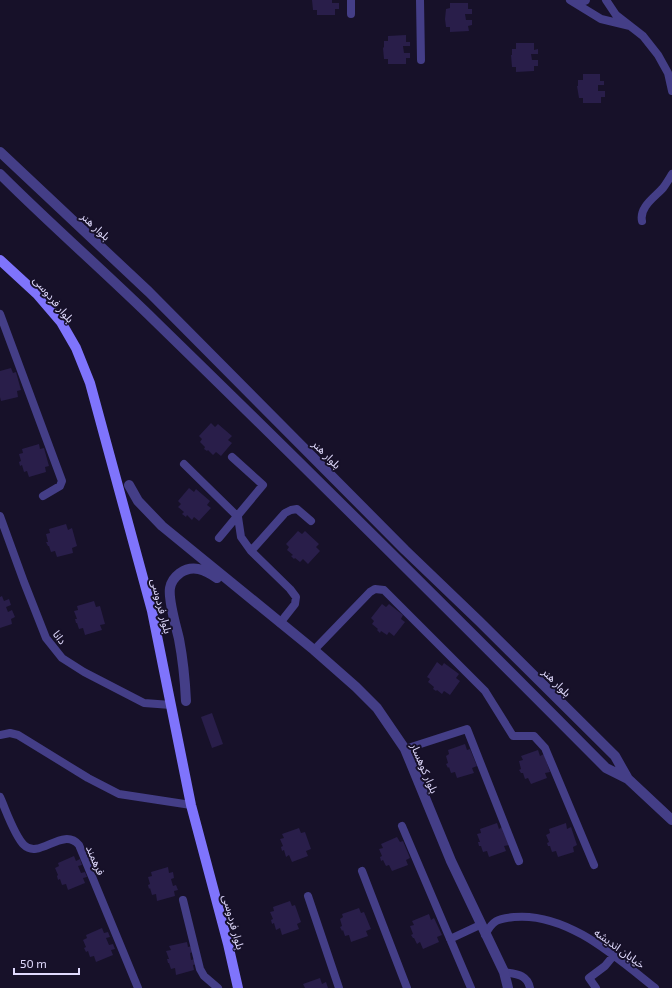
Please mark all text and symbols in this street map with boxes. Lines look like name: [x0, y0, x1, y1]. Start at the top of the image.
street label: بلوار هنر: [77, 209, 113, 243]
street label: بلوار فردوسی: [30, 273, 77, 325]
street label: بلوار هنر: [309, 436, 344, 472]
street label: بلوار فردوسی: [148, 577, 175, 635]
street label: دانا: [51, 628, 69, 646]
street label: بلوار هنر: [539, 664, 574, 700]
street label: بلوار کوهسار: [407, 740, 441, 795]
street label: فرهمند: [83, 843, 108, 877]
street label: بلوار فردوسی: [219, 893, 248, 951]
street label: خیابان اندیشه: [592, 925, 648, 972]
scale bar: [14, 950, 79, 976]
text: 50 m: [20, 956, 47, 970]

